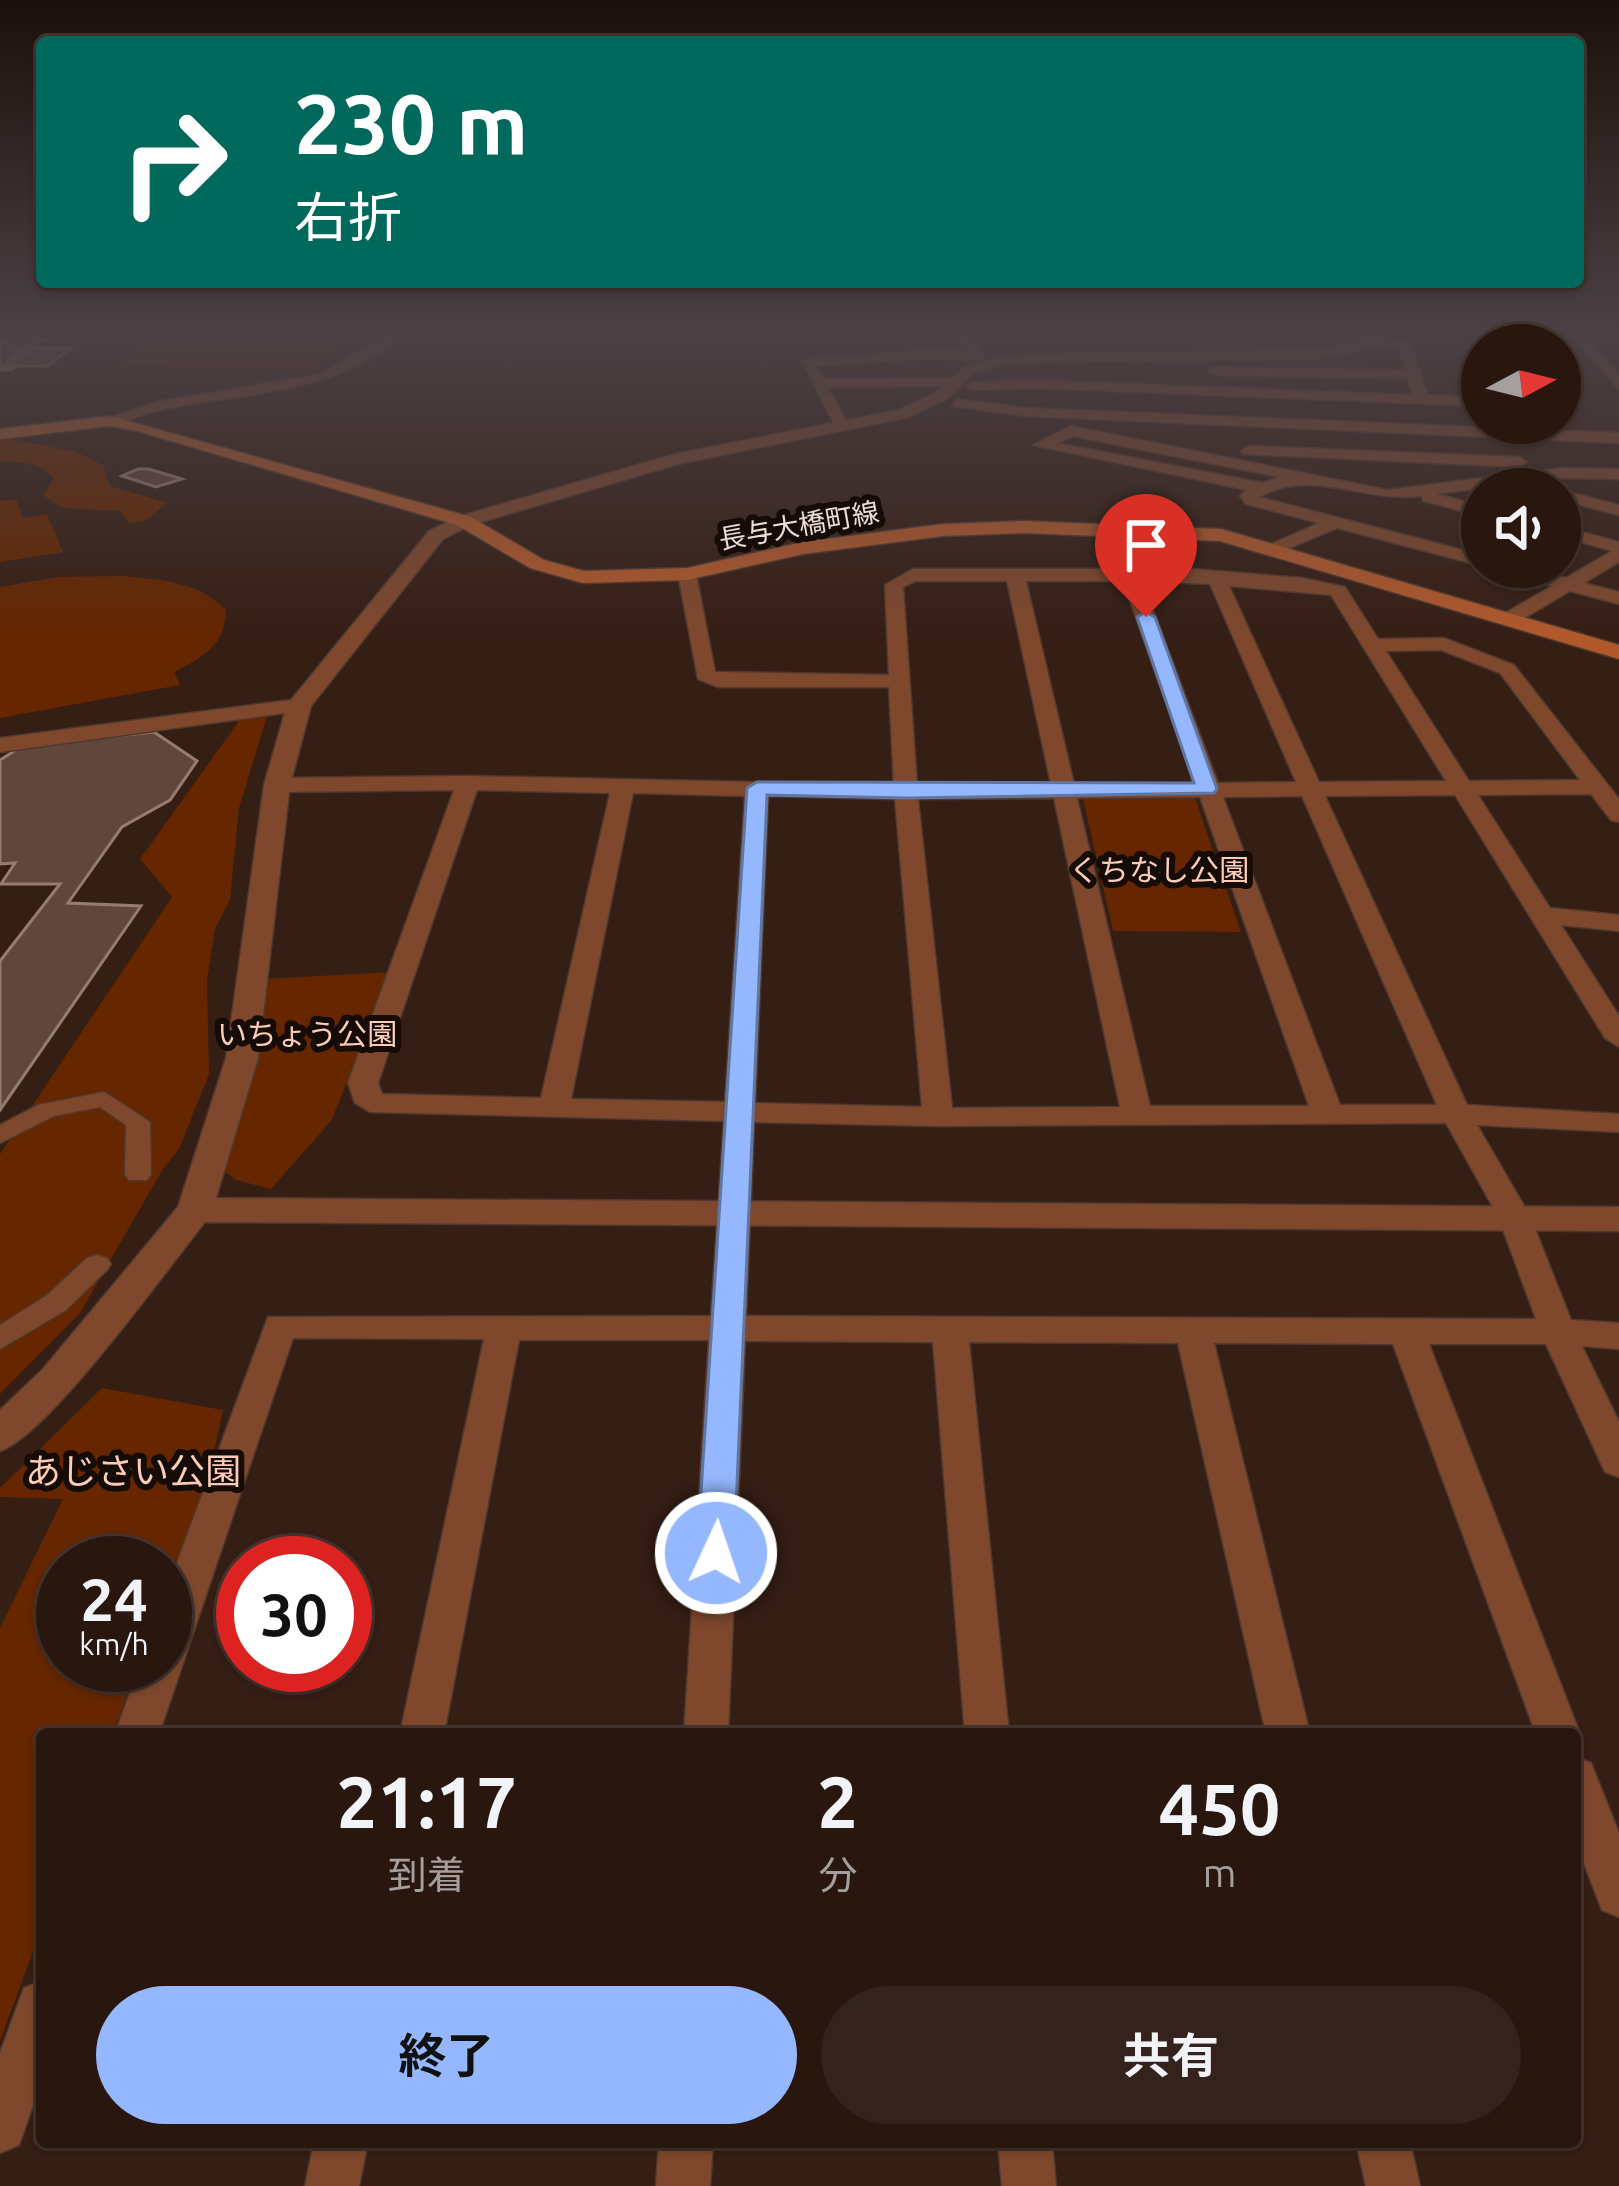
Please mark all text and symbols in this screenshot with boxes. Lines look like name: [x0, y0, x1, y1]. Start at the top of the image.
text: 230 m: [294, 76, 528, 170]
icon: right: [96, 84, 252, 240]
text: 右折: [294, 187, 402, 247]
north arrow: [1461, 324, 1581, 444]
map controls: [1461, 324, 1581, 588]
button: sound: [1461, 468, 1581, 588]
pin: [1095, 494, 1197, 617]
street label: 長与大橋町線: [716, 496, 881, 554]
icon: arrive: [1113, 512, 1179, 578]
park label: くちなし公園: [1069, 853, 1249, 887]
park label: いちょう公園: [217, 1017, 397, 1051]
park label: あじさい公園: [25, 1450, 241, 1491]
position arrow: [653, 1490, 779, 1616]
speed limit sign: 30: [216, 1536, 372, 1692]
text: 24: [80, 1565, 148, 1632]
text: km/h: [79, 1627, 149, 1661]
text: 21:17: [337, 1761, 517, 1842]
text: 2: [817, 1761, 858, 1842]
text: 450: [1159, 1768, 1280, 1849]
text: m: [1203, 1851, 1236, 1894]
text: 到着: [388, 1853, 466, 1896]
text: 分: [818, 1853, 857, 1896]
button: 終了: [96, 1986, 797, 2124]
button: 共有: [821, 1986, 1521, 2124]

